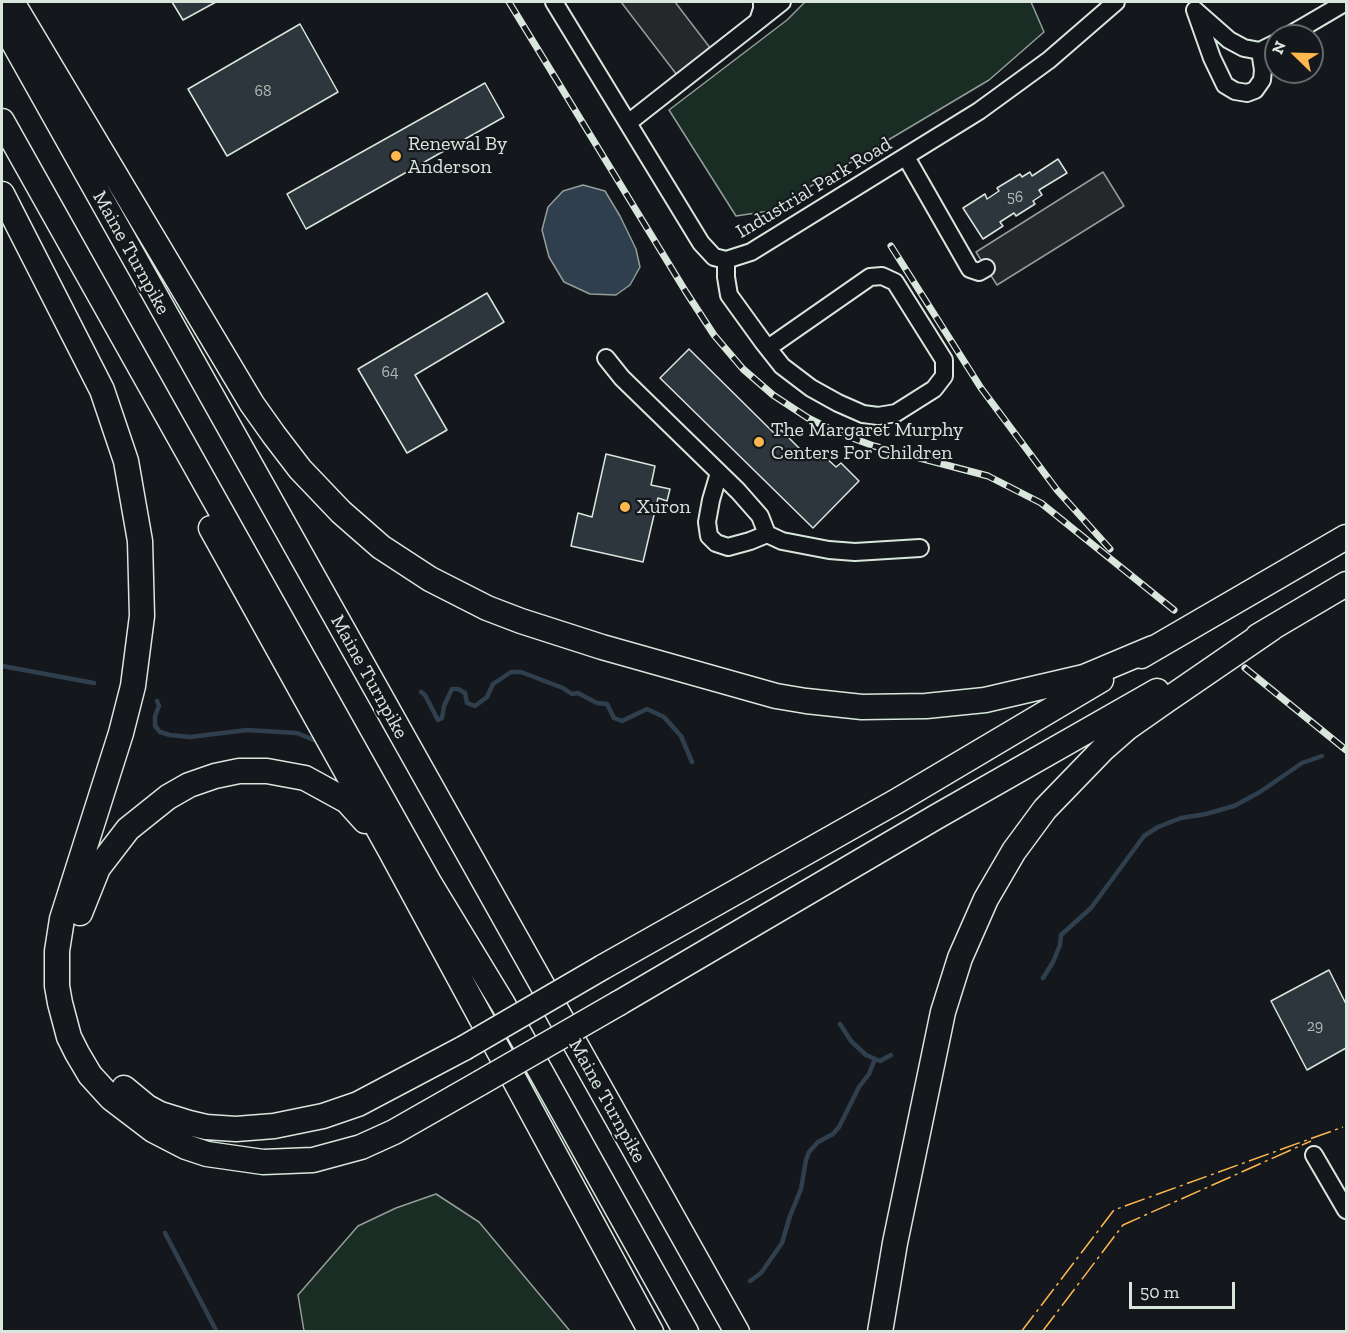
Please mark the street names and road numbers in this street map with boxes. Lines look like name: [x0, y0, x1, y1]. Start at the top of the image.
street label: Industrial Park Road: [732, 132, 896, 244]
street label: Maine Turnpike: [87, 187, 175, 319]
street label: Maine Turnpike: [325, 611, 413, 743]
street label: Maine Turnpike: [563, 1035, 651, 1167]

